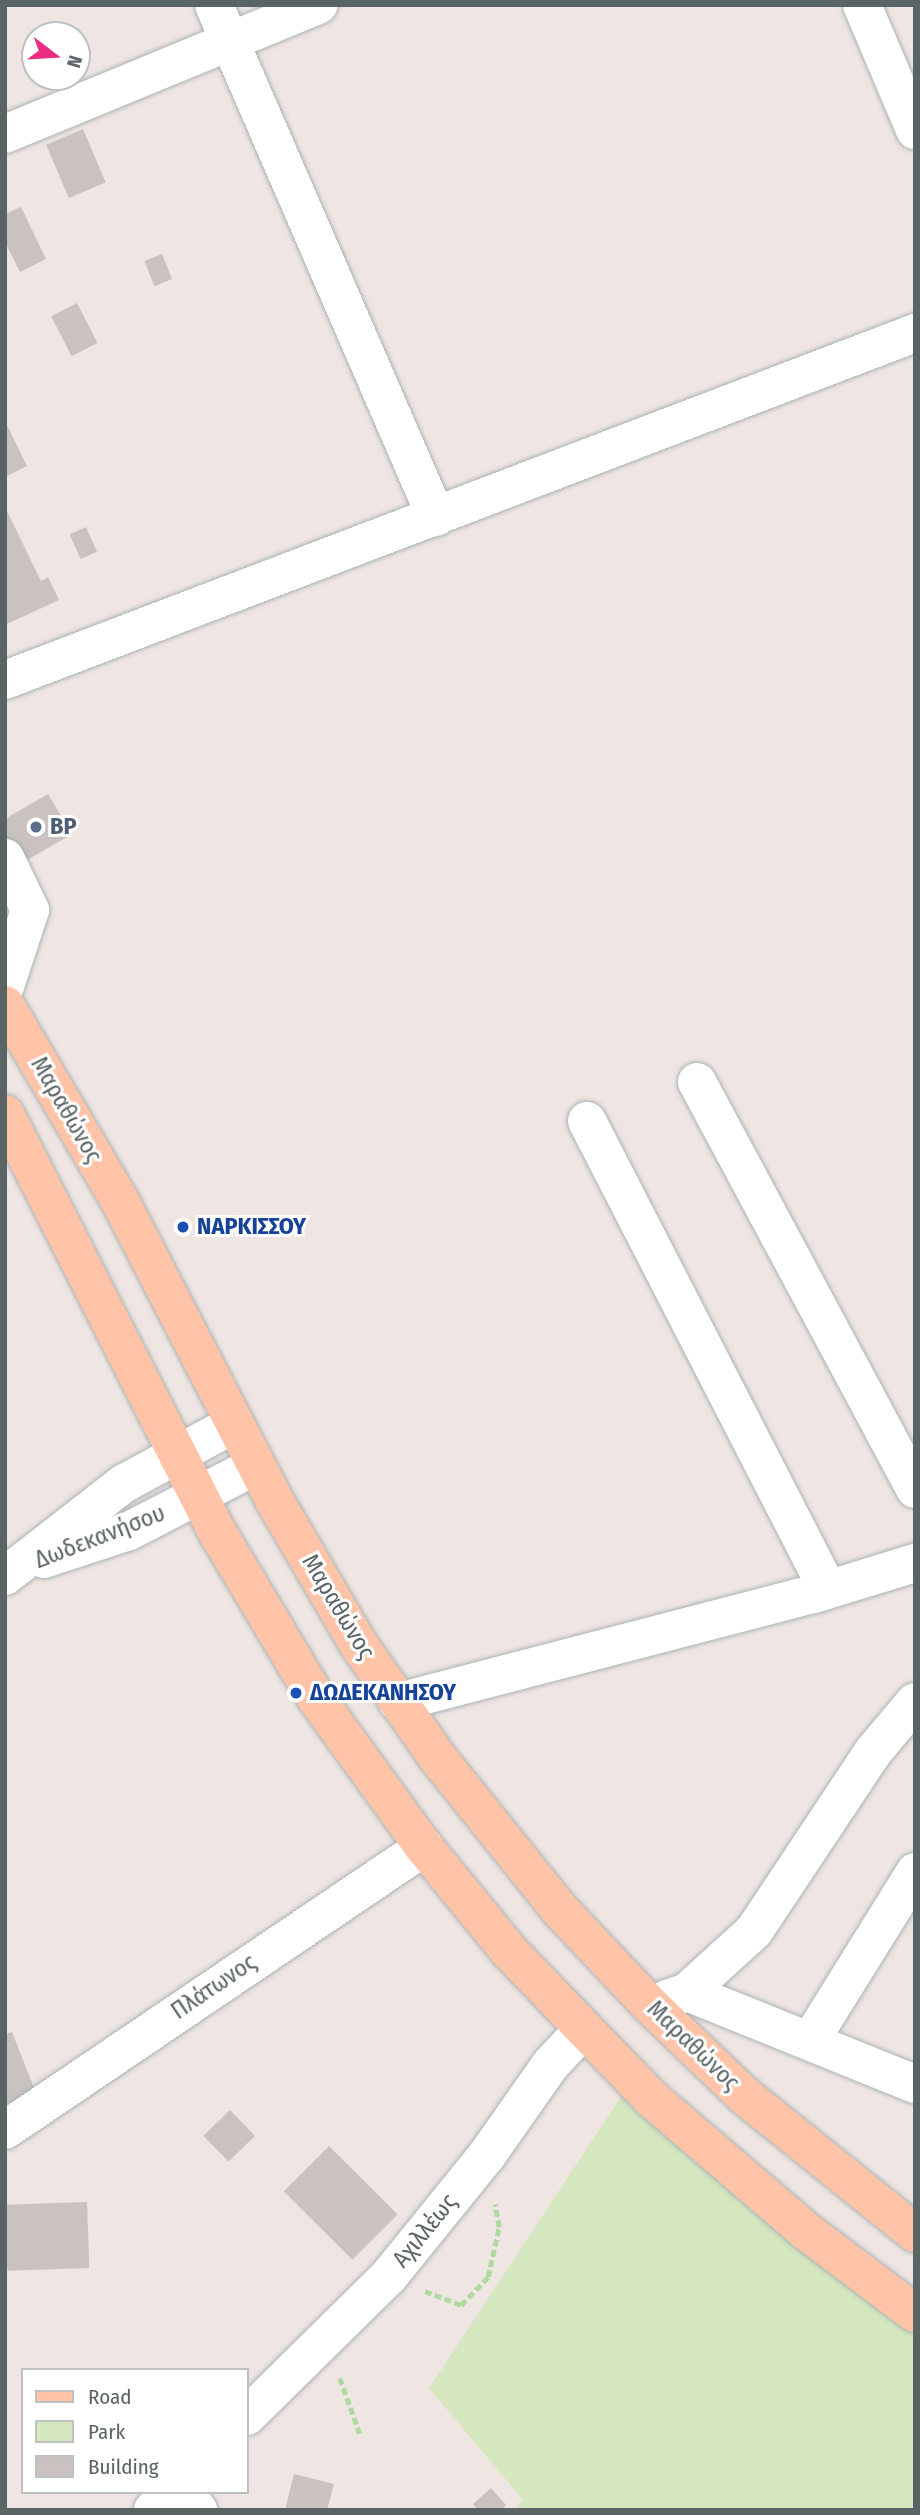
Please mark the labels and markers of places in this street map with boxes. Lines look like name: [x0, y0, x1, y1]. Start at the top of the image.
place label: BP: [50, 813, 76, 841]
marker: BP: [28, 819, 44, 835]
place label: ΝΑΡΚΙΣΣΟΥ: [197, 1213, 306, 1241]
marker: ΝΑΡΚΙΣΣΟΥ: [175, 1219, 191, 1235]
place label: ΔΩΔΕΚΑΝΗΣΟΥ: [310, 1679, 456, 1707]
marker: ΔΩΔΕΚΑΝΗΣΟΥ: [288, 1685, 304, 1701]

